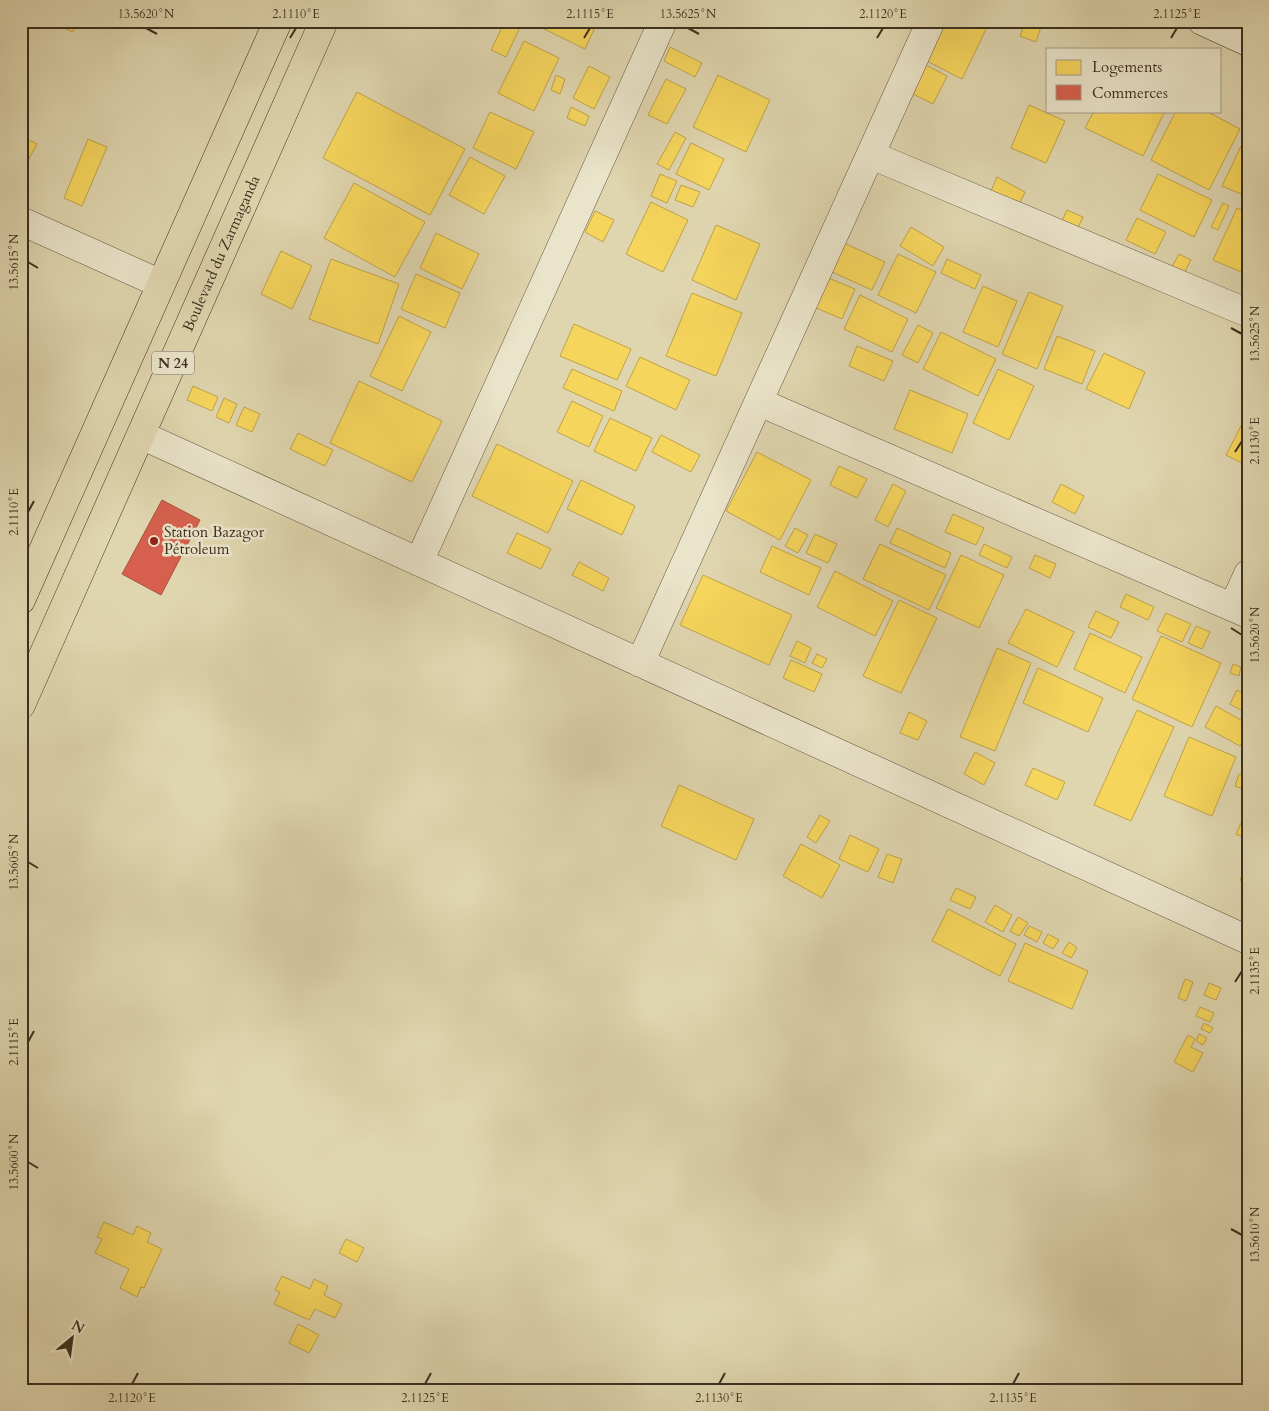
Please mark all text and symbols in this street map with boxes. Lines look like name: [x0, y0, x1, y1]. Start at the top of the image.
text: 13.5620°N: [118, 6, 175, 22]
text: 2.1110°E: [272, 6, 320, 22]
text: 2.1115°E: [566, 6, 614, 22]
text: 13.5625°N: [660, 6, 717, 22]
text: 2.1120°E: [859, 6, 907, 22]
text: 2.1125°E: [1153, 6, 1201, 22]
legend: [1046, 48, 1222, 112]
text: Logements: [1092, 57, 1162, 77]
text: Commerces: [1092, 83, 1168, 103]
street label: Boulevard du Zarmaganda: [178, 172, 265, 335]
text: 13.5615°N: [6, 233, 22, 290]
text: 13.5625°N: [1247, 305, 1263, 362]
road number: N 24: [152, 352, 194, 374]
text: 2.1130°E: [1247, 417, 1263, 465]
text: 2.1110°E: [6, 488, 22, 536]
place label: Station Bazagor Pétroleum: [164, 522, 265, 559]
marker: Station Bazagor Pétroleum: [148, 535, 160, 547]
text: 13.5620°N: [1247, 606, 1263, 663]
text: 13.5605°N: [6, 833, 22, 890]
text: 2.1135°E: [1247, 947, 1263, 995]
text: 2.1115°E: [6, 1018, 22, 1066]
text: 13.5600°N: [6, 1133, 22, 1190]
text: 13.5610°N: [1247, 1206, 1263, 1263]
north arrow: [48, 1314, 98, 1364]
text: N: [68, 1316, 88, 1338]
text: 2.1120°E: [108, 1390, 156, 1406]
text: 2.1125°E: [401, 1390, 449, 1406]
text: 2.1130°E: [695, 1390, 743, 1406]
text: 2.1135°E: [989, 1390, 1037, 1406]

